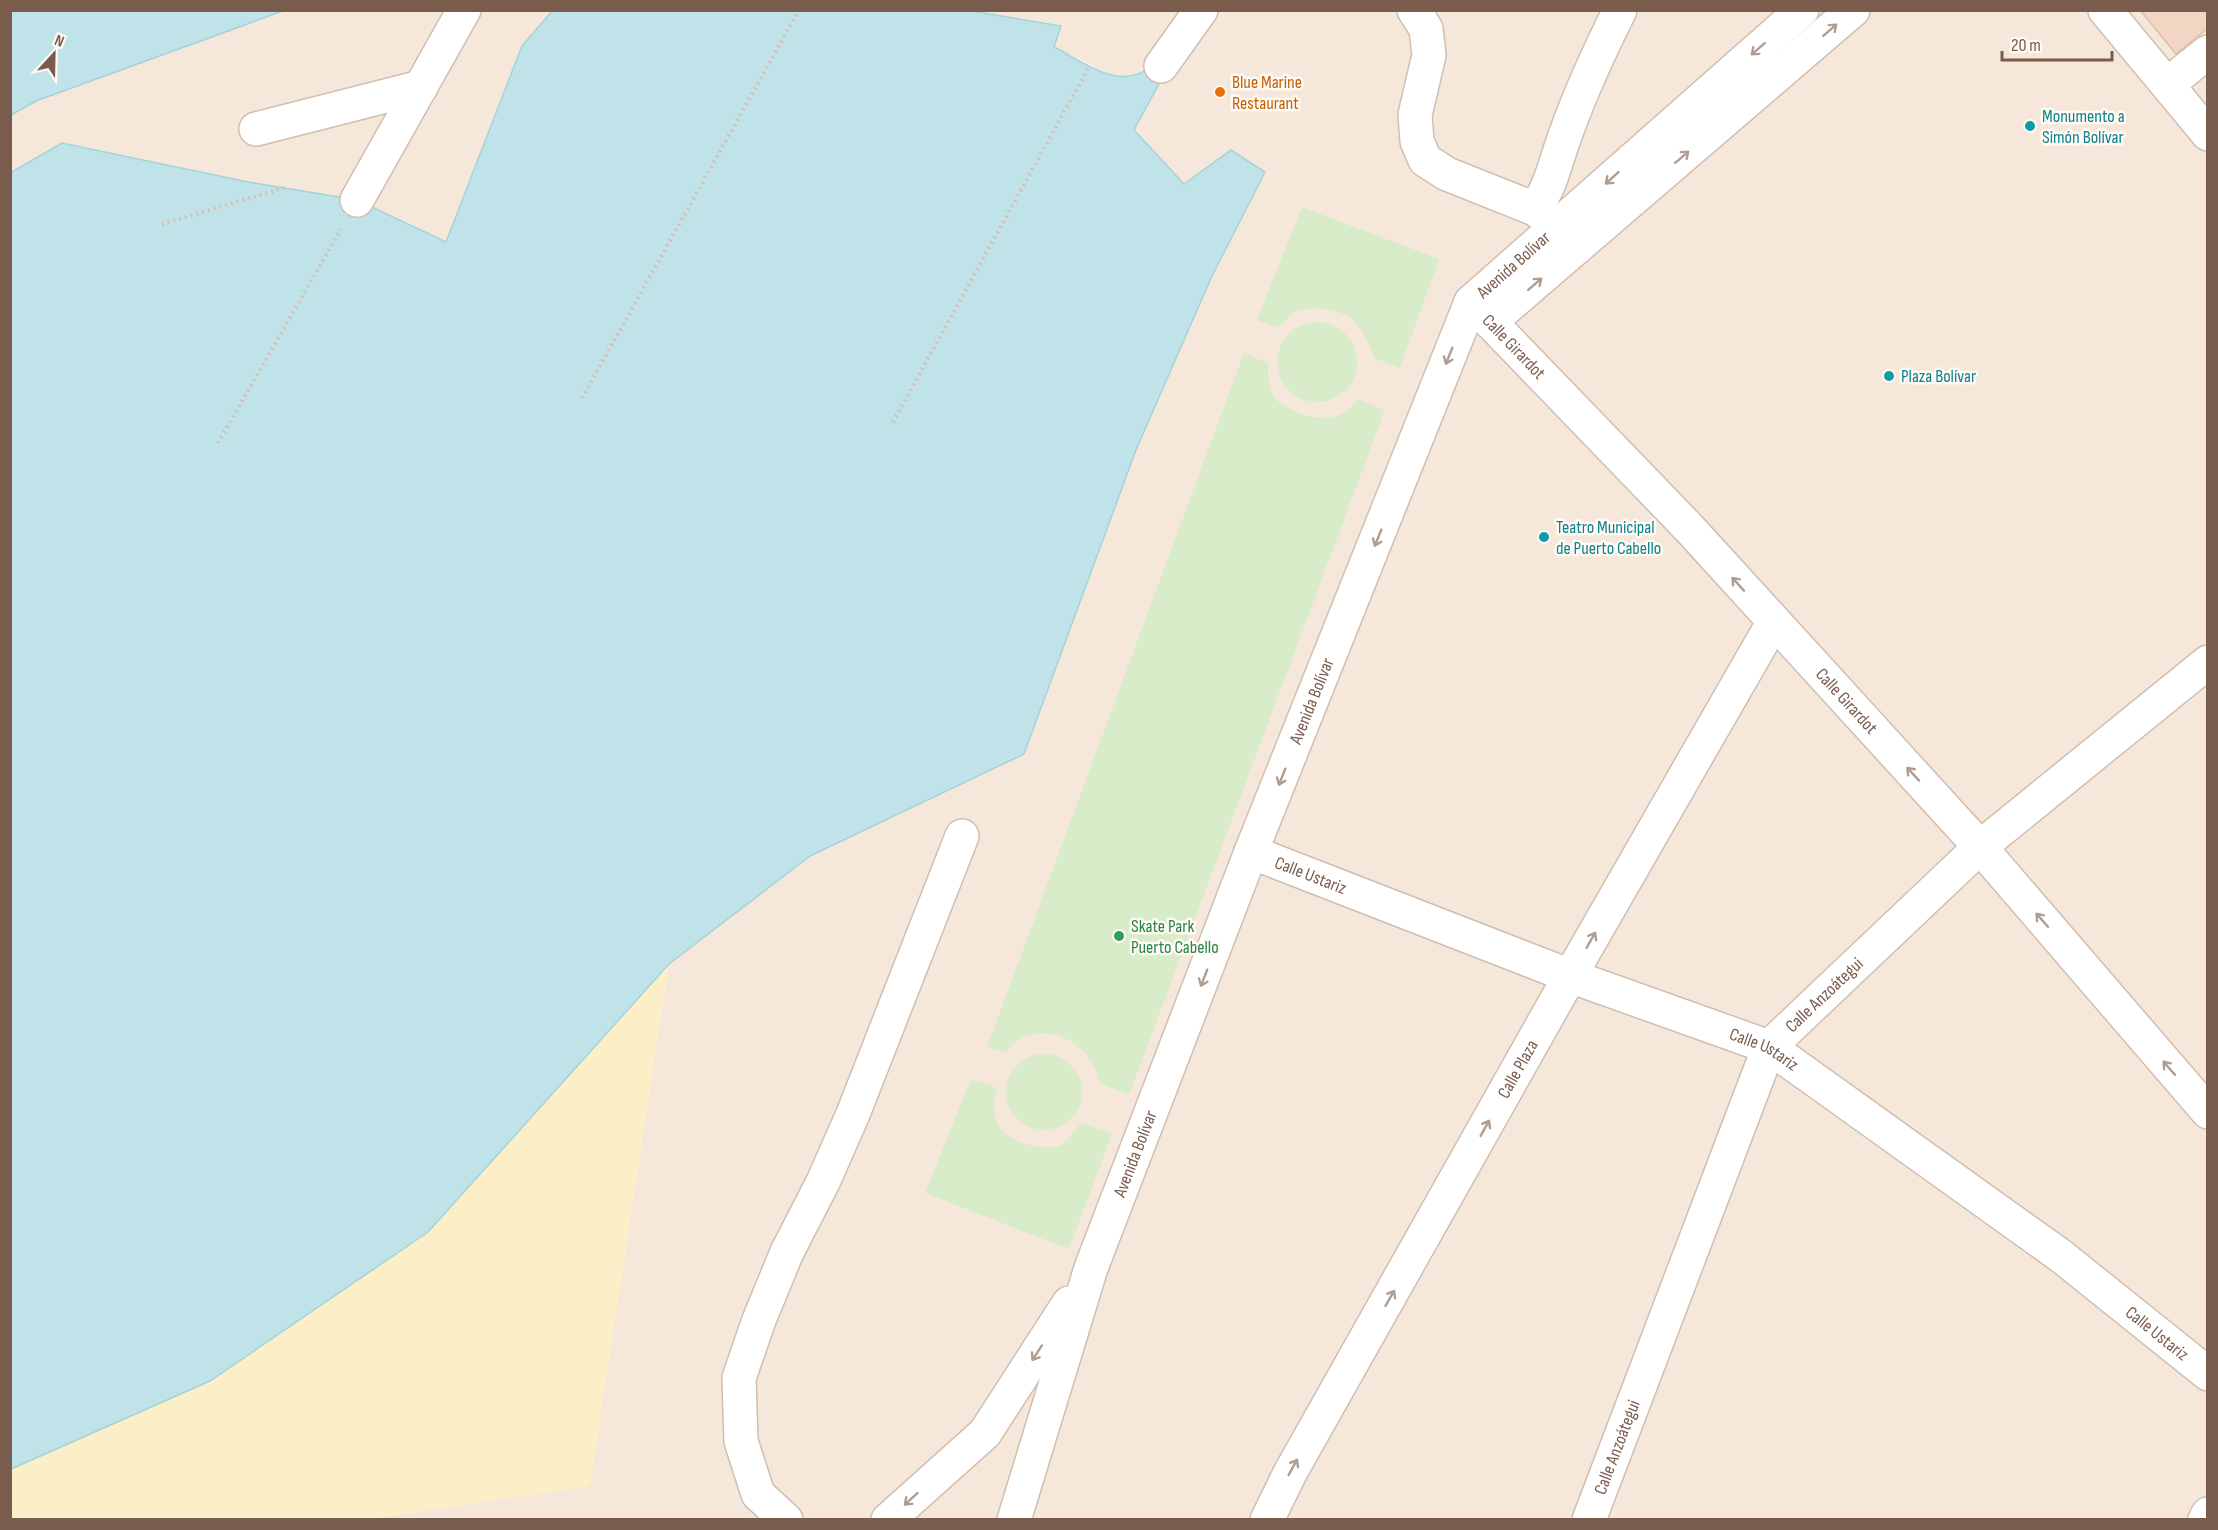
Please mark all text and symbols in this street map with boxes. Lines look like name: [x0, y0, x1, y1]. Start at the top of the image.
one-way arrow: [1822, 23, 1838, 36]
north arrow: [24, 24, 84, 84]
scale bar: [2002, 24, 2112, 62]
text: N: [52, 31, 67, 52]
text: 20 m: [2011, 35, 2041, 56]
one-way arrow: [1750, 42, 1766, 55]
place label: Blue Marine Restaurant: [1232, 72, 1302, 114]
marker: Blue Marine Restaurant: [1213, 85, 1227, 99]
place label: Monumento a Simón Bolívar: [2042, 106, 2125, 148]
marker: Monumento a Simón Bolívar: [2023, 119, 2037, 133]
one-way arrow: [1675, 150, 1690, 164]
one-way arrow: [1604, 171, 1619, 185]
street label: Avenida Bolívar: [1472, 227, 1555, 304]
one-way arrow: [1527, 277, 1542, 291]
street label: Calle Girardot: [1478, 310, 1550, 384]
one-way arrow: [1443, 346, 1454, 365]
place label: Plaza Bolívar: [1901, 366, 1976, 387]
marker: Plaza Bolívar: [1882, 369, 1896, 383]
place label: Teatro Municipal de Puerto Cabello: [1556, 517, 1661, 559]
one-way arrow: [1372, 528, 1383, 546]
marker: Teatro Municipal de Puerto Cabello: [1537, 530, 1551, 544]
one-way arrow: [1731, 577, 1745, 592]
street label: Avenida Bolívar: [1285, 655, 1339, 748]
street label: Calle Girardot: [1811, 664, 1882, 739]
one-way arrow: [1276, 767, 1287, 786]
one-way arrow: [1906, 767, 1920, 782]
street label: Calle Ustariz: [1272, 852, 1350, 899]
one-way arrow: [2036, 912, 2049, 928]
place label: Skate Park Puerto Cabello: [1131, 916, 1219, 958]
marker: Skate Park Puerto Cabello: [1112, 929, 1126, 943]
one-way arrow: [1586, 931, 1598, 948]
street label: Calle Anzoátegui: [1781, 953, 1868, 1037]
one-way arrow: [1197, 969, 1208, 987]
street label: Calle Ustariz: [1727, 1024, 1803, 1076]
street label: Calle Plaza: [1493, 1036, 1543, 1102]
one-way arrow: [2163, 1060, 2177, 1076]
street label: Avenida Bolívar: [1109, 1108, 1162, 1201]
one-way arrow: [1479, 1120, 1491, 1137]
one-way arrow: [1384, 1289, 1396, 1306]
street label: Calle Ustariz: [2121, 1302, 2193, 1366]
one-way arrow: [1030, 1344, 1042, 1361]
street label: Calle Anzoátegui: [1590, 1397, 1645, 1497]
one-way arrow: [1287, 1459, 1299, 1476]
one-way arrow: [904, 1492, 919, 1506]

